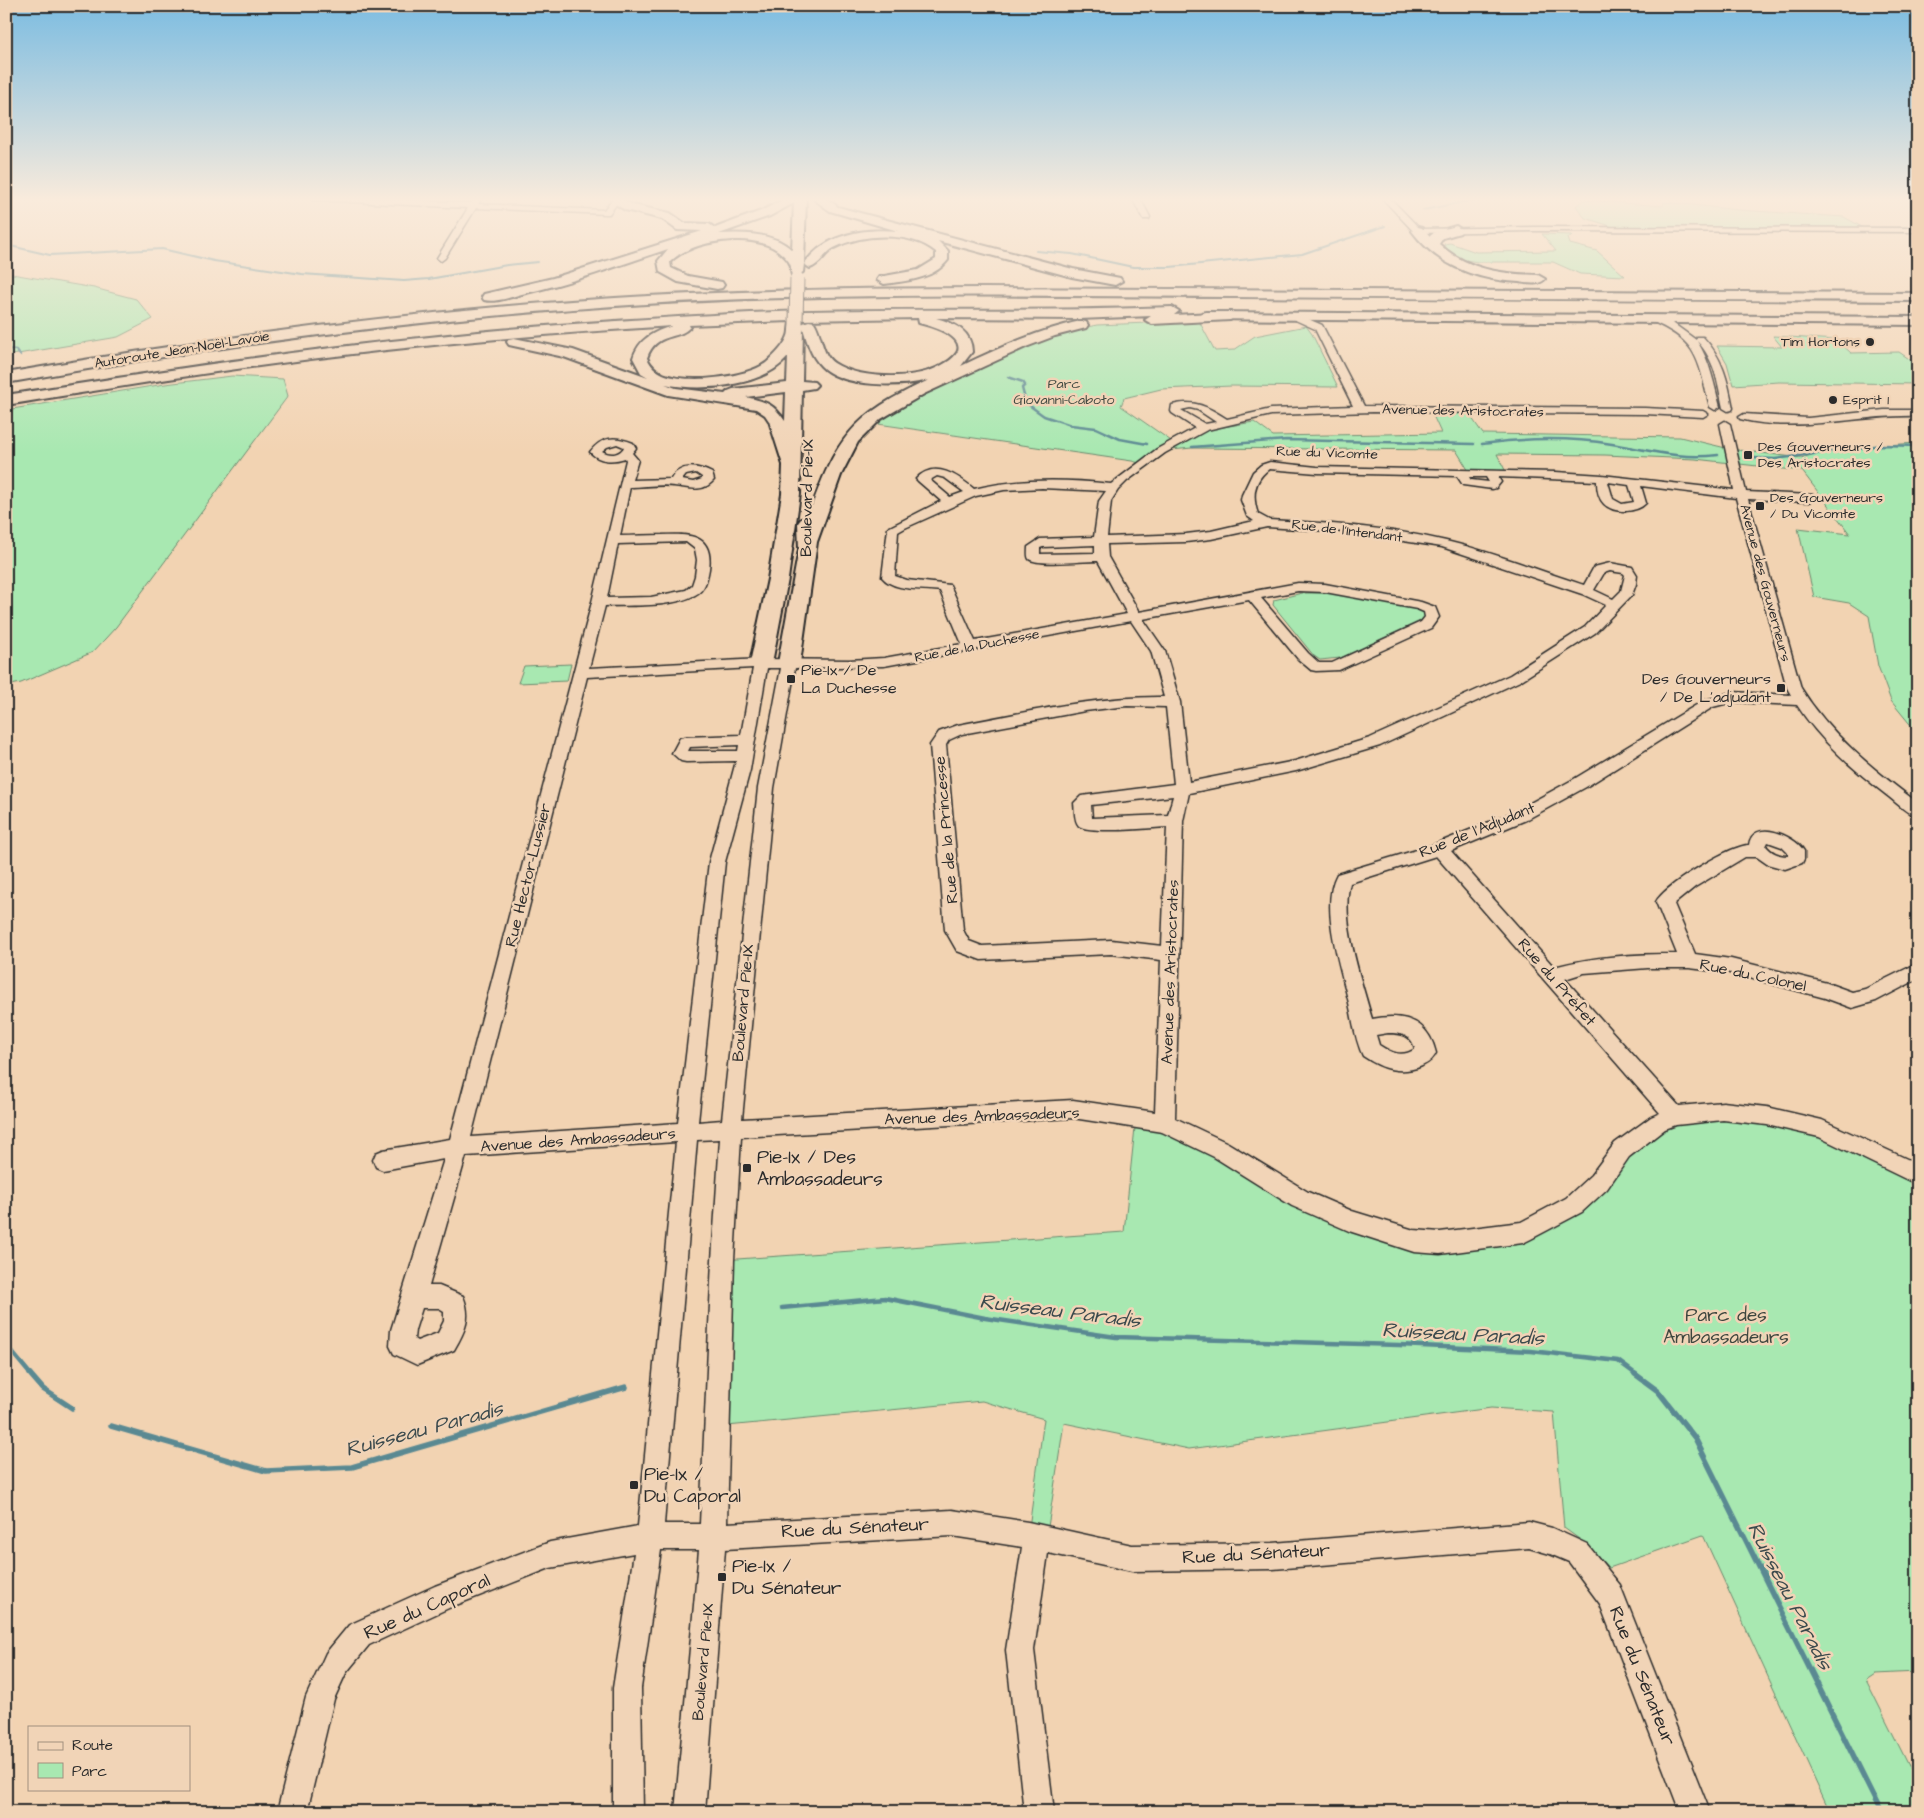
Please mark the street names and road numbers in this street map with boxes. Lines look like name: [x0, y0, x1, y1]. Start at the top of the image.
street label: Autoroute Jean-Noël-Lavoie: [93, 326, 271, 374]
street label: Avenue des Aristocrates: [1382, 400, 1544, 422]
street label: Boulevard Pie-IX: [795, 439, 819, 557]
street label: Rue du Vicomte: [1276, 441, 1379, 465]
street label: Avenue des Gouverneurs: [1734, 502, 1796, 664]
street label: Rue de l'Intendant: [1290, 514, 1404, 548]
street label: Rue de la Duchesse: [913, 624, 1042, 668]
street label: Rue de la Princesse: [929, 755, 963, 905]
street label: Rue de l'Adjudant: [1416, 797, 1539, 863]
street label: Rue Hector-Lussier: [499, 801, 557, 949]
street label: Avenue des Aristocrates: [1156, 879, 1184, 1065]
street label: Rue du Préfet: [1513, 933, 1602, 1031]
street label: Boulevard Pie-IX: [727, 943, 759, 1063]
street label: Rue du Colonel: [1698, 953, 1808, 997]
street label: Avenue des Ambassadeurs: [884, 1102, 1080, 1130]
street label: Avenue des Ambassadeurs: [480, 1122, 676, 1158]
street label: Rue du Sénateur: [780, 1511, 930, 1545]
street label: Rue du Sénateur: [1181, 1537, 1331, 1571]
street label: Rue du Caporal: [360, 1567, 494, 1647]
street label: Boulevard Pie-IX: [687, 1602, 719, 1722]
street label: Rue du Sénateur: [1602, 1602, 1682, 1750]

